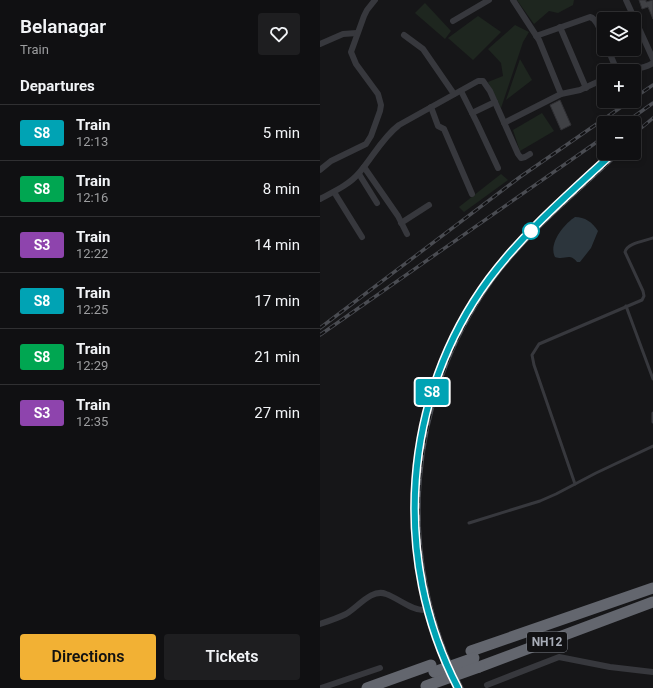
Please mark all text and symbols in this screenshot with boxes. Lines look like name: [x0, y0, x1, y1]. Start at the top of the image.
map controls: [597, 12, 641, 160]
button: layers: [597, 12, 641, 56]
button: heart: [258, 13, 300, 55]
text: Belanagar: [20, 15, 106, 38]
text: Train: [20, 42, 49, 57]
button: +: [597, 64, 641, 108]
text: Departures: [20, 77, 95, 95]
text: Train: [76, 116, 110, 134]
button: −: [597, 116, 641, 160]
text: 5 min: [263, 124, 300, 142]
text: S8: [34, 125, 50, 141]
text: 12:13: [76, 134, 108, 149]
text: Train: [76, 172, 110, 190]
text: 8 min: [263, 180, 300, 198]
text: S8: [34, 181, 50, 197]
text: 12:16: [76, 190, 108, 205]
unlabelled marker: [522, 222, 540, 240]
text: Train: [76, 228, 110, 246]
text: 14 min: [254, 236, 300, 254]
text: S3: [34, 237, 50, 253]
text: 12:22: [76, 246, 108, 261]
text: Train: [76, 284, 110, 302]
text: 17 min: [254, 292, 300, 310]
text: S8: [34, 293, 50, 309]
text: 12:25: [76, 302, 108, 317]
text: Train: [76, 340, 110, 358]
text: 21 min: [254, 348, 300, 366]
text: S8: [34, 349, 50, 365]
text: 12:29: [76, 358, 108, 373]
line badge: S8: [414, 379, 450, 405]
text: S8: [424, 384, 440, 400]
text: Train: [76, 396, 110, 414]
text: 27 min: [254, 404, 300, 422]
text: S3: [34, 405, 50, 421]
text: 12:35: [76, 414, 108, 429]
road number: NH12: [527, 632, 567, 652]
button: Directions: [20, 634, 156, 680]
button: Tickets: [164, 634, 300, 680]

